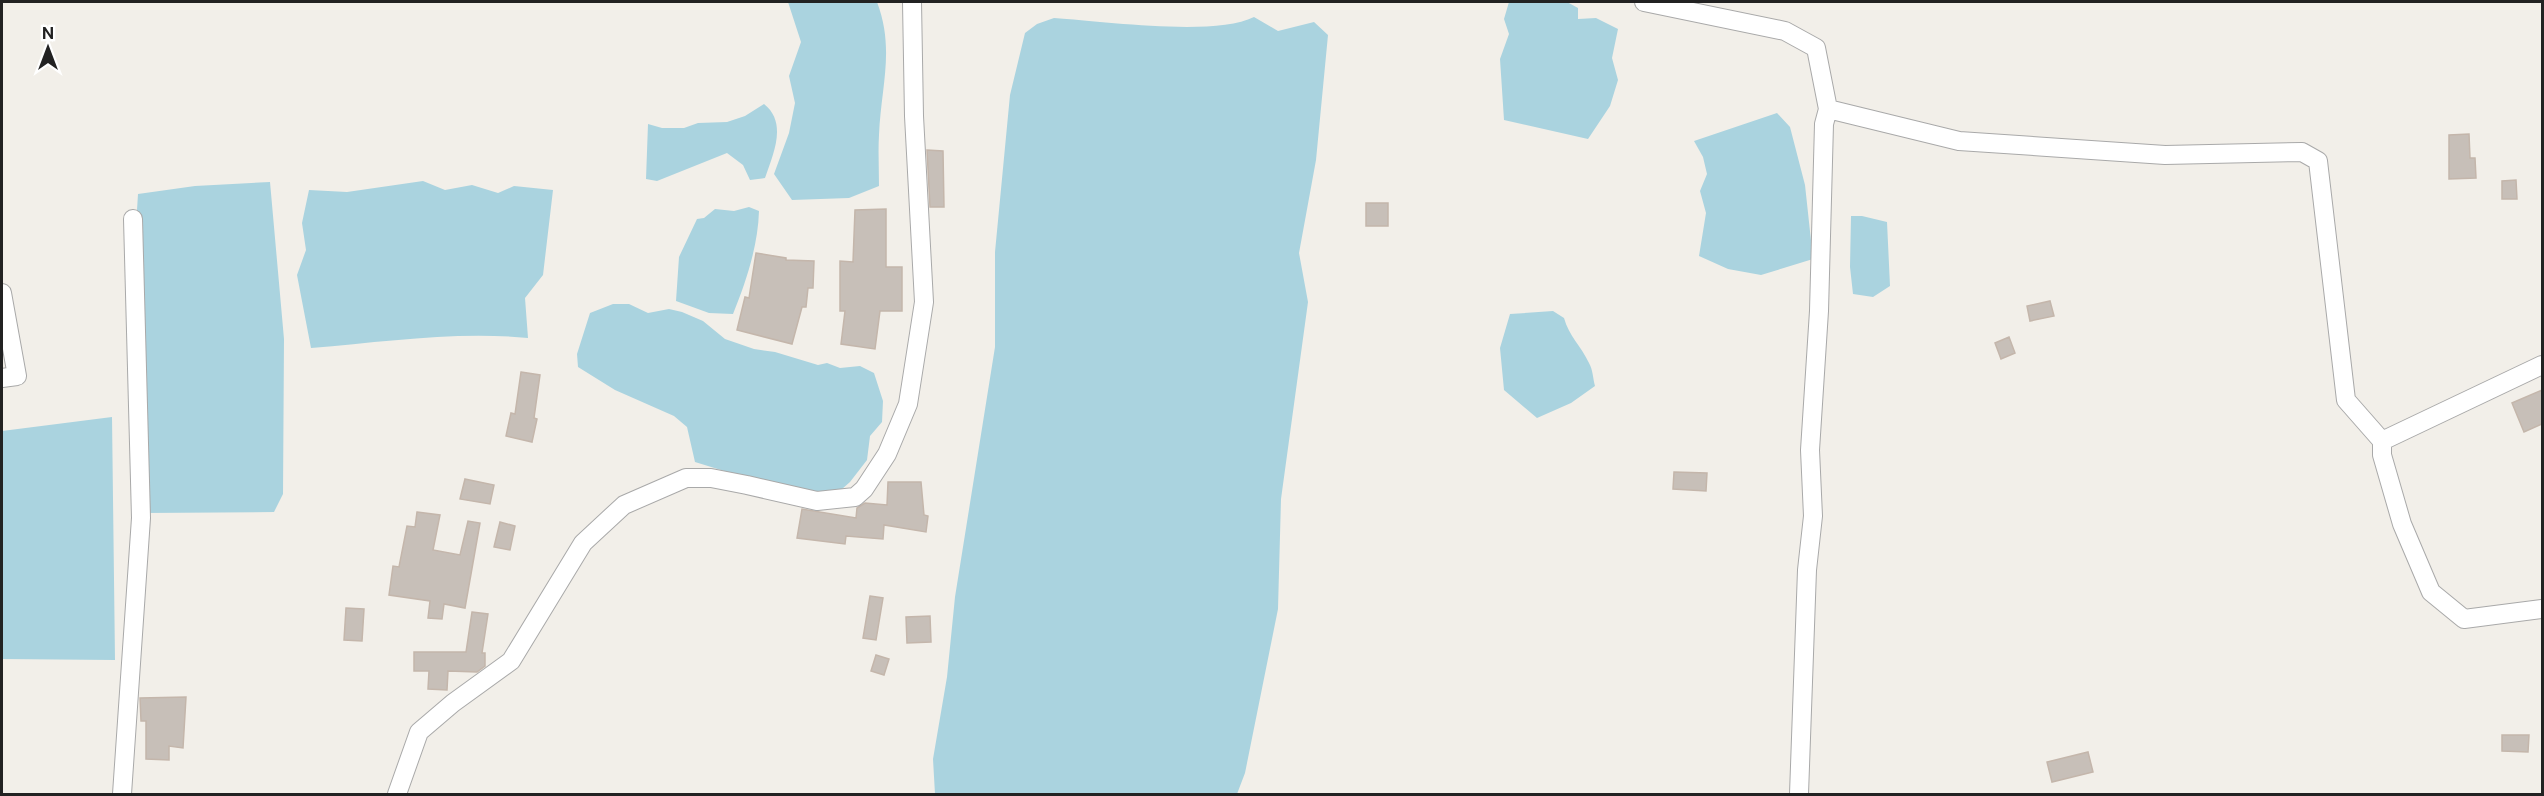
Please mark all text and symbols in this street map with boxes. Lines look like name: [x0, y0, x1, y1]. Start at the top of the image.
north arrow: [18, 18, 78, 78]
text: N: [42, 24, 54, 43]

